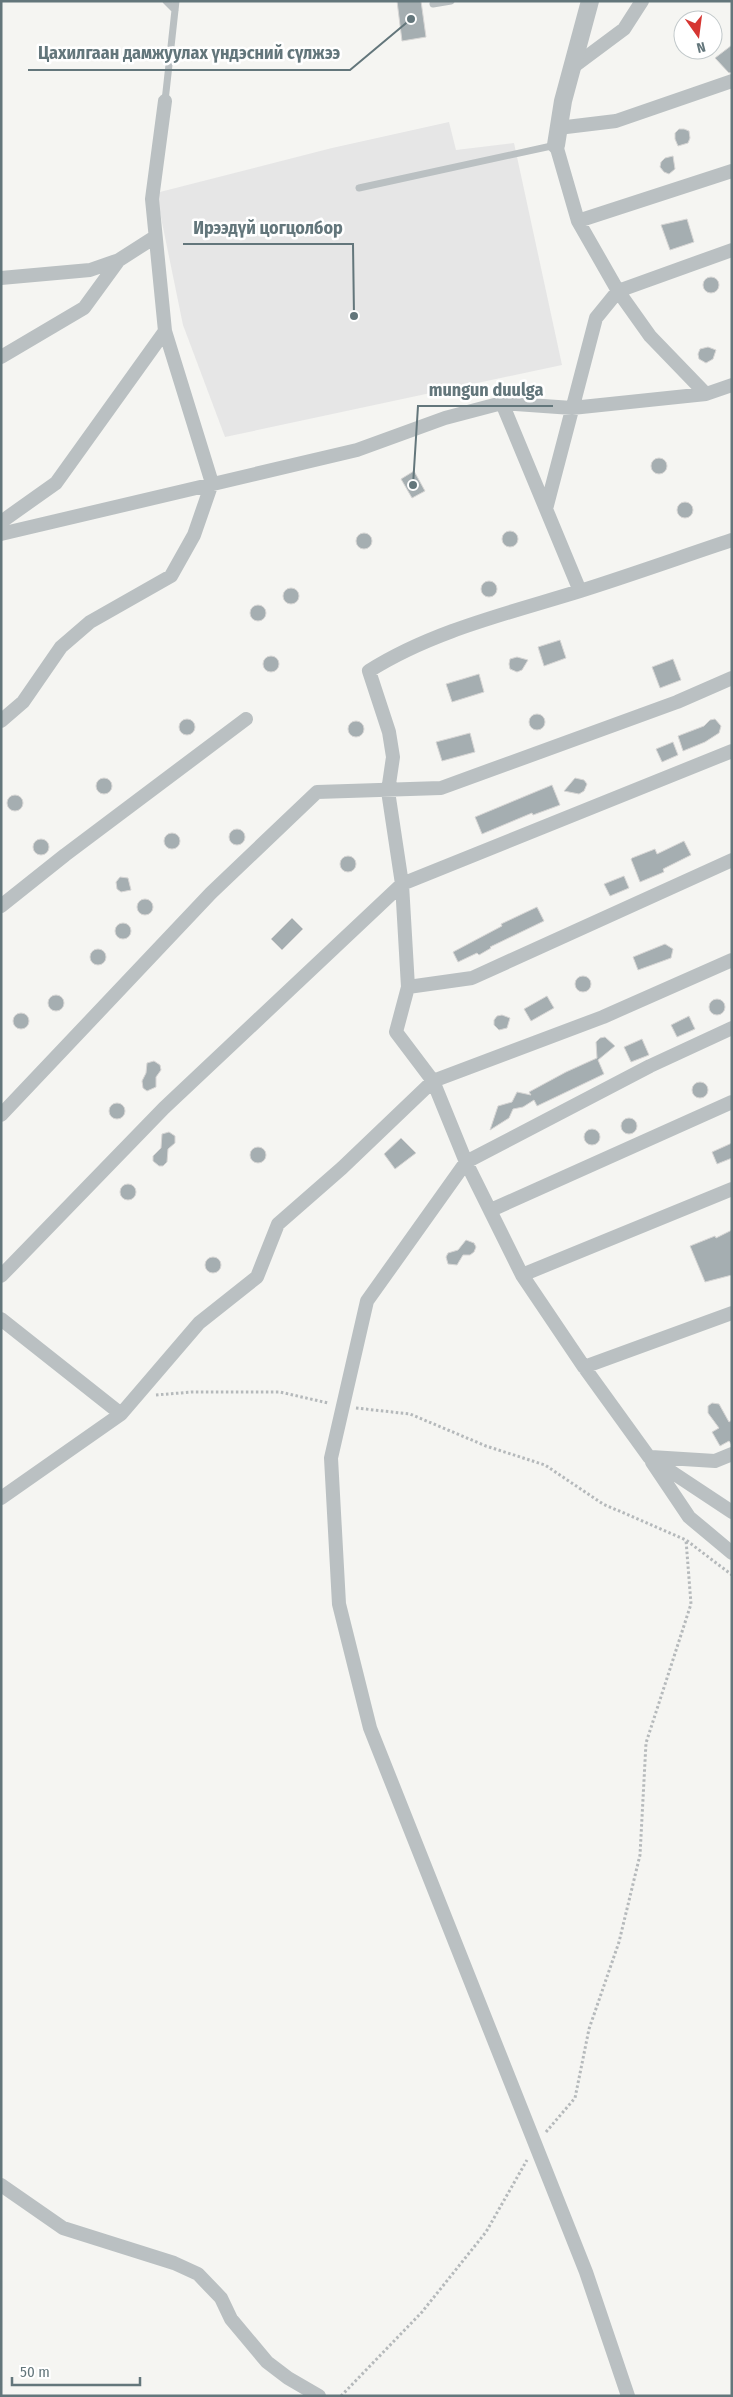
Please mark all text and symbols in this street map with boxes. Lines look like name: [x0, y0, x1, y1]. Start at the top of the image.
north arrow: [673, 10, 723, 60]
callout: Цахилгаан дамжуулах үндэсний сүлжээ: [28, 37, 350, 70]
text: N: [695, 38, 707, 56]
text: Цахилгаан дамжуулах үндэсний сүлжээ: [38, 42, 340, 64]
callout: Ирээдүй цогцолбор: [183, 211, 353, 244]
text: Ирээдүй цогцолбор: [193, 217, 343, 239]
callout: mungun duulga: [418, 373, 553, 406]
text: mungun duulga: [429, 379, 543, 401]
scale bar: [12, 2354, 140, 2386]
text: 50 m: [20, 2363, 50, 2381]

